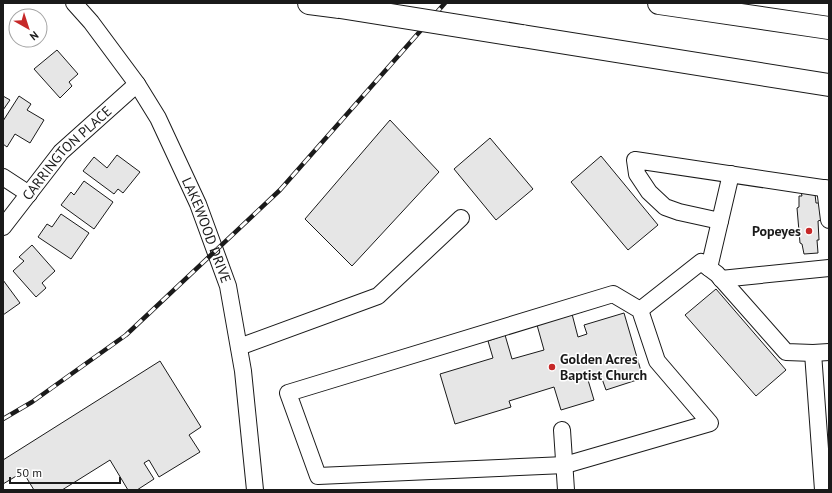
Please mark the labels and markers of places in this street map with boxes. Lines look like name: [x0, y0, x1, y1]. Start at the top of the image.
place label: Popeyes: [752, 222, 801, 240]
marker: Popeyes: [804, 226, 814, 236]
place label: Golden Acres Baptist Church: [560, 350, 647, 384]
marker: Golden Acres Baptist Church: [547, 362, 557, 372]

